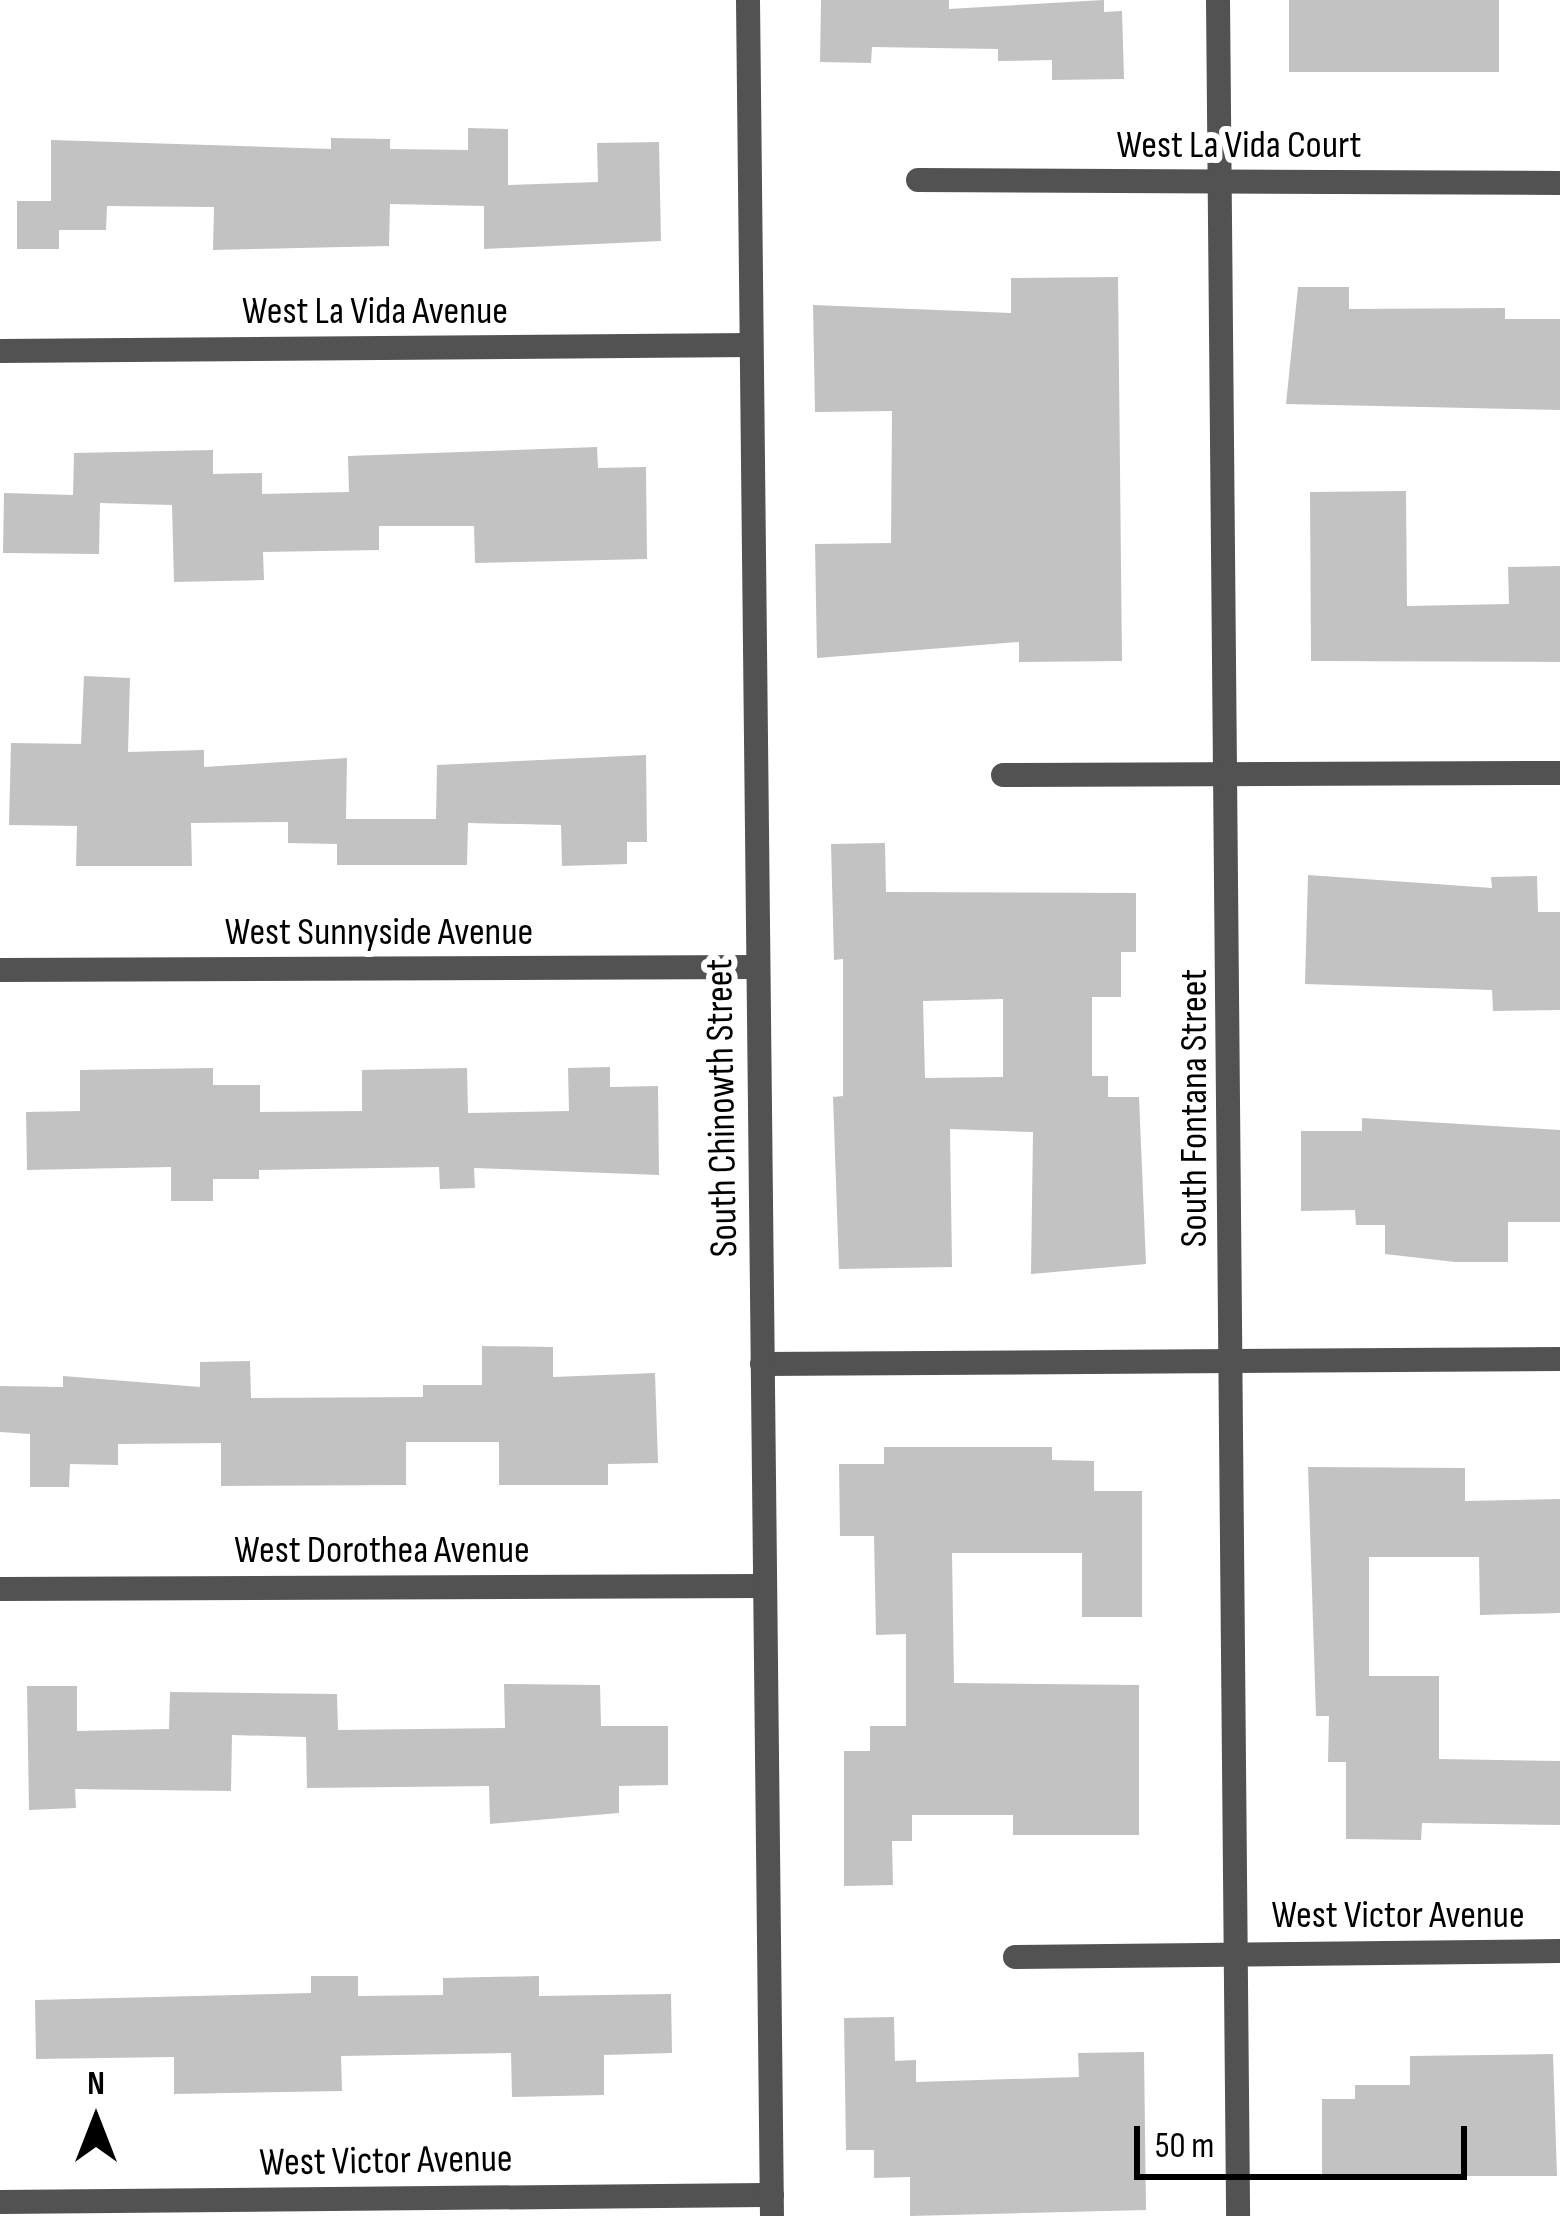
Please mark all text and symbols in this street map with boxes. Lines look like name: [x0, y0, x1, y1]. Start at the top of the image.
street label: West La Vida Court: [1116, 123, 1362, 169]
street label: West La Vida Avenue: [242, 289, 508, 335]
street label: West Sunnyside Avenue: [225, 910, 533, 956]
street label: South Chinowth Street: [697, 958, 749, 1258]
street label: South Fontana Street: [1172, 969, 1218, 1247]
street label: West Dorothea Avenue: [234, 1528, 530, 1574]
street label: West Victor Avenue: [1271, 1893, 1525, 1939]
north arrow: [36, 2060, 156, 2180]
text: N: [87, 2064, 105, 2104]
scale bar: [1140, 2102, 1473, 2176]
text: 50 m: [1155, 2125, 1214, 2168]
street label: West Victor Avenue: [259, 2136, 513, 2188]

